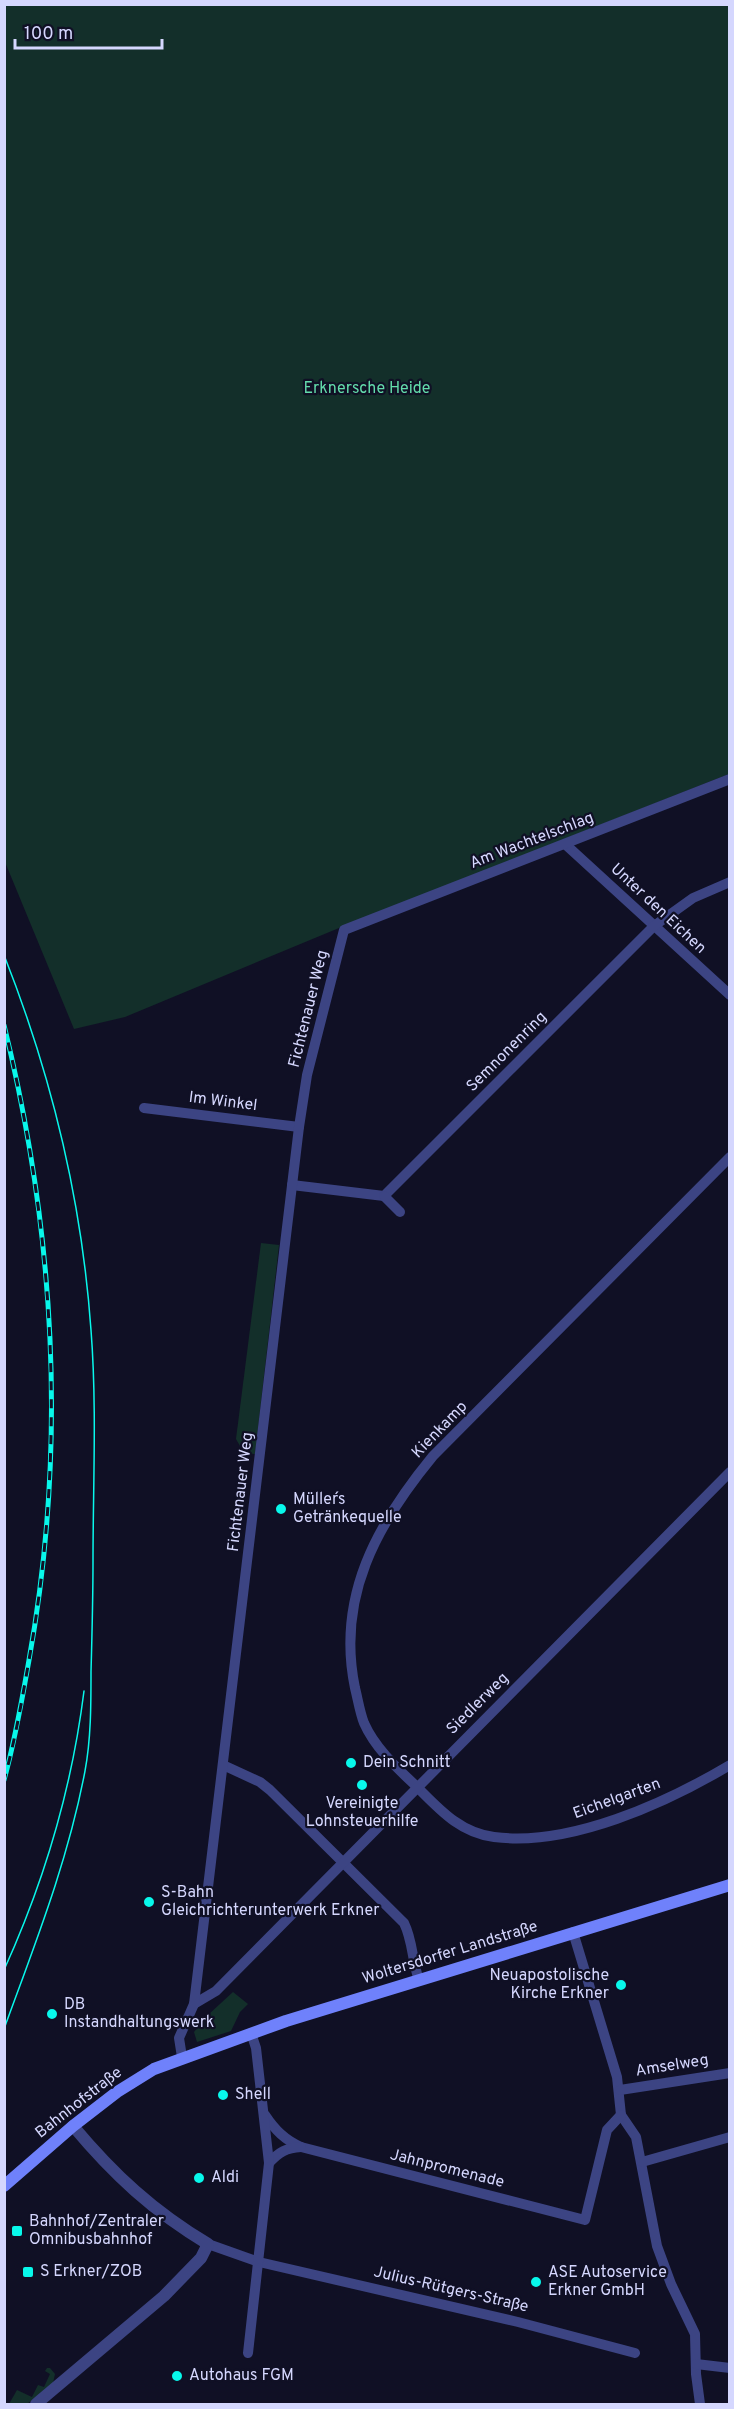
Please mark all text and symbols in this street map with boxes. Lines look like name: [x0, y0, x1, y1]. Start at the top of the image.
scale bar: [15, 12, 162, 50]
text: 100 m: [24, 23, 73, 46]
park label: Erknersche Heide: [304, 379, 430, 399]
street label: Am Wachtelschlag: [467, 808, 597, 874]
street label: Unter den Eichen: [606, 860, 710, 958]
street label: Fichtenauer Weg: [285, 948, 333, 1070]
street label: Semnonenring: [463, 1008, 551, 1096]
street label: Im Winkel: [188, 1088, 258, 1116]
street label: Kienkamp: [408, 1397, 472, 1463]
street label: Fichtenauer Weg: [224, 1431, 258, 1553]
place label: Müller´s Getränkequelle: [293, 1490, 402, 1528]
marker: Müller´s Getränkequelle: [274, 1502, 288, 1516]
street label: Siedlerweg: [443, 1669, 513, 1739]
place label: Dein Schnitt: [363, 1753, 451, 1773]
marker: Dein Schnitt: [344, 1756, 358, 1770]
street label: Eichelgarten: [571, 1774, 663, 1824]
marker: Vereinigte Lohnsteuerhilfe: [355, 1778, 369, 1792]
place label: Vereinigte Lohnsteuerhilfe: [306, 1794, 418, 1832]
place label: S-Bahn Gleichrichterunterwerk Erkner: [161, 1883, 380, 1921]
marker: S-Bahn Gleichrichterunterwerk Erkner: [142, 1895, 156, 1909]
street label: Woltersdorfer Landstraße: [360, 1917, 540, 1989]
place label: Neuapostolische Kirche Erkner: [490, 1966, 609, 2004]
marker: Neuapostolische Kirche Erkner: [614, 1978, 628, 1992]
place label: DB Instandhaltungswerk: [64, 1995, 214, 2033]
marker: DB Instandhaltungswerk: [45, 2007, 59, 2021]
street label: Amselweg: [634, 2050, 710, 2082]
street label: Bahnhofstraße: [32, 2063, 126, 2143]
place label: Shell: [235, 2085, 271, 2105]
marker: Shell: [216, 2088, 230, 2102]
street label: Jahnpromenade: [388, 2145, 506, 2193]
place label: Aldi: [211, 2168, 239, 2188]
marker: Aldi: [192, 2171, 206, 2185]
place label: Bahnhof/Zentraler Omnibusbahnhof: [29, 2212, 164, 2250]
marker: Bahnhof/Zentraler Omnibusbahnhof: [10, 2224, 24, 2238]
place label: S Erkner/ZOB: [40, 2262, 142, 2282]
street label: Julius-Rütgers-Straße: [372, 2262, 530, 2318]
place label: ASE Autoservice Erkner GmbH: [548, 2263, 667, 2301]
marker: S Erkner/ZOB: [21, 2265, 35, 2279]
marker: ASE Autoservice Erkner GmbH: [529, 2275, 543, 2289]
place label: Autohaus FGM: [189, 2366, 294, 2386]
marker: Autohaus FGM: [170, 2369, 184, 2383]

